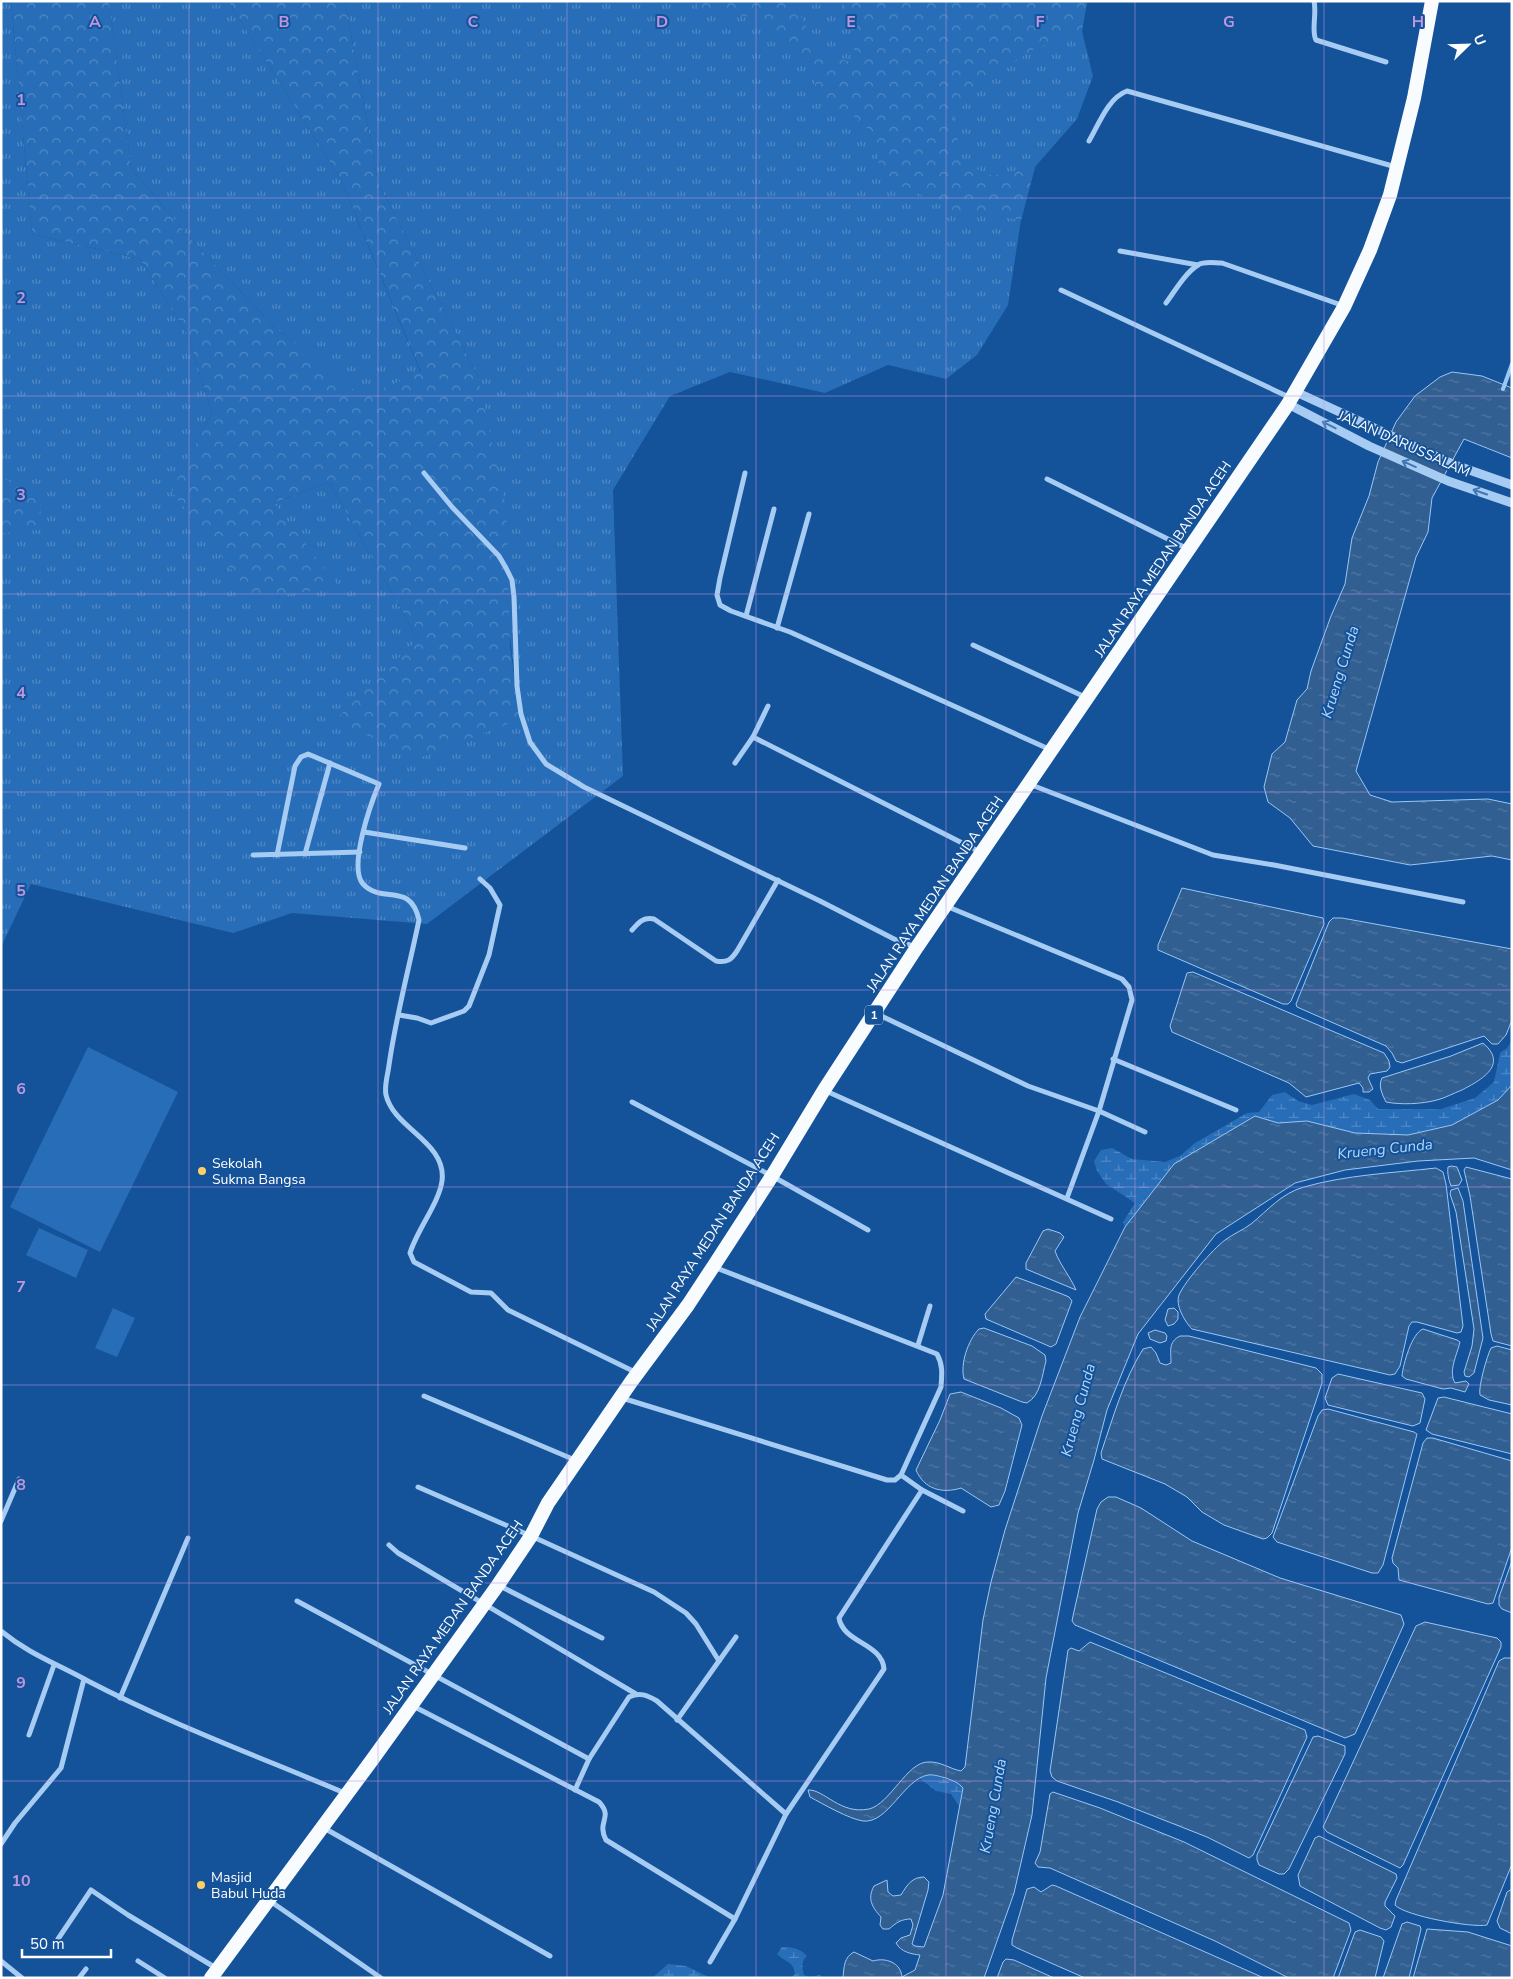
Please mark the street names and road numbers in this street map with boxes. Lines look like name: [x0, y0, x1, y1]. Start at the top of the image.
street label: JALAN DARUSSALAM: [1334, 406, 1473, 482]
street label: JALAN RAYA MEDAN BANDA ACEH: [1090, 457, 1236, 662]
street label: JALAN RAYA MEDAN BANDA ACEH: [862, 792, 1008, 997]
road number: 1: [865, 1006, 883, 1024]
street label: JALAN RAYA MEDAN BANDA ACEH: [641, 1129, 784, 1336]
street label: JALAN RAYA MEDAN BANDA ACEH: [378, 1516, 528, 1719]

